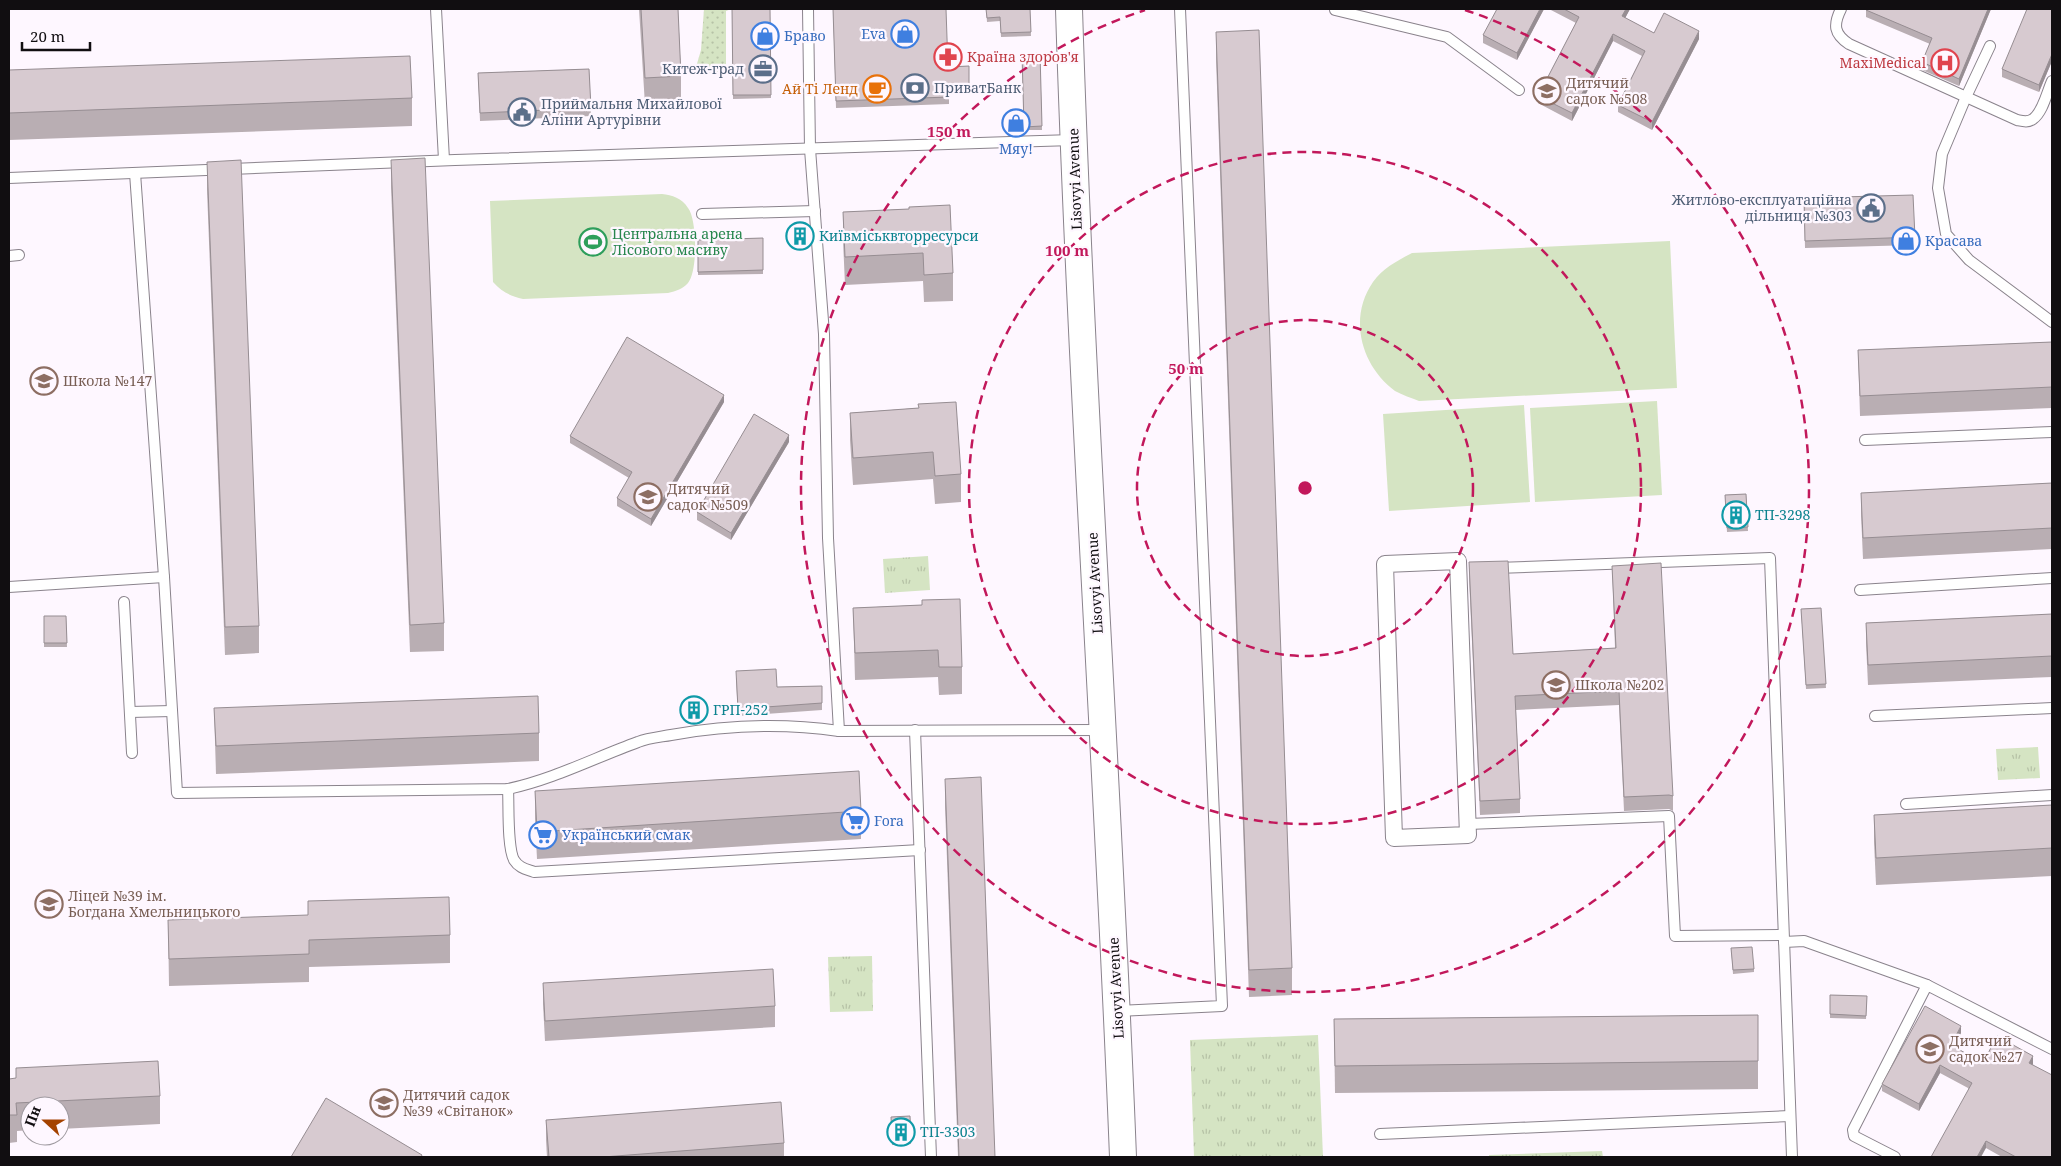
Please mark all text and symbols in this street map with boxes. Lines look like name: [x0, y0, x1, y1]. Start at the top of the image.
shop icon: Eva: [890, 19, 920, 49]
scale bar: [22, 20, 90, 52]
shop icon: Браво: [750, 21, 780, 51]
place label: Eva: [861, 24, 886, 43]
text: 20 m: [30, 26, 65, 46]
place label: Браво: [784, 26, 826, 45]
pharmacy icon: Країна здоров'я: [933, 42, 963, 72]
place label: Країна здоров'я: [967, 47, 1079, 66]
hospital icon: MaxiMedical: [1930, 48, 1960, 78]
place label: MaxiMedical: [1840, 53, 1927, 72]
office icon: Китеж-град: [748, 54, 778, 84]
place label: Китеж-град: [662, 59, 744, 78]
bank icon: ПриватБанк: [900, 73, 930, 103]
place label: Дитячий садок №508: [1566, 73, 1648, 108]
cafe icon: Ай Ті Ленд: [862, 74, 892, 104]
school or university icon: Дитячий садок №508: [1532, 76, 1562, 106]
place label: ПриватБанк: [934, 78, 1022, 97]
place label: Ай Ті Ленд: [782, 79, 858, 98]
place label: Приймальня Михайлової Аліни Артурівни: [541, 94, 722, 129]
public building icon: Приймальня Михайлової Аліни Артурівни: [507, 97, 537, 127]
shop icon: Мяу!: [1001, 108, 1031, 138]
text: 150 m: [927, 121, 971, 141]
street label: Lisovyi Avenue: [1063, 128, 1086, 230]
place label: Мяу!: [999, 139, 1033, 158]
place label: Житлово-експлуатаційна дільниця №303: [1671, 190, 1852, 225]
public building icon: Житлово-експлуатаційна дільниця №303: [1856, 193, 1886, 223]
building icon: Київміськвторресурси: [785, 221, 815, 251]
place label: Центральна арена Лісового масиву: [612, 224, 743, 259]
place label: Київміськвторресурси: [819, 226, 979, 245]
shop icon: Красава: [1891, 226, 1921, 256]
sports icon: Центральна арена Лісового масиву: [578, 227, 608, 257]
place label: Красава: [1925, 231, 1982, 250]
text: 100 m: [1045, 240, 1089, 260]
text: 50 m: [1168, 358, 1204, 378]
school or university icon: Школа №147: [29, 366, 59, 396]
place label: Школа №147: [63, 371, 153, 390]
place label: Дитячий садок №509: [667, 479, 748, 514]
centre of rings: [1296, 479, 1314, 497]
school or university icon: Дитячий садок №509: [633, 482, 663, 512]
building icon: ТП-3298: [1721, 500, 1751, 530]
place label: ТП-3298: [1755, 505, 1811, 524]
street label: Lisovyi Avenue: [1082, 532, 1107, 634]
school or university icon: Школа №202: [1541, 670, 1571, 700]
place label: Школа №202: [1575, 675, 1664, 694]
building icon: ГРП-252: [679, 695, 709, 725]
place label: ГРП-252: [713, 700, 768, 719]
supermarket icon: Fora: [840, 806, 870, 836]
place label: Fora: [874, 811, 904, 830]
supermarket icon: Український смак: [528, 820, 558, 850]
place label: Український смак: [562, 825, 691, 844]
place label: Ліцей №39 ім. Богдана Хмельницького: [68, 886, 240, 921]
school or university icon: Ліцей №39 ім. Богдана Хмельницького: [34, 889, 64, 919]
street label: Lisovyi Avenue: [1103, 937, 1128, 1039]
place label: Дитячий садок №27: [1949, 1031, 2023, 1066]
school or university icon: Дитячий садок №27: [1915, 1034, 1945, 1064]
place label: Дитячий садок №39 «Світанок»: [403, 1085, 513, 1120]
school or university icon: Дитячий садок №39 «Світанок»: [369, 1088, 399, 1118]
north arrow: [20, 1096, 70, 1146]
text: Пн: [20, 1103, 45, 1129]
building icon: ТП-3303: [886, 1117, 916, 1147]
place label: ТП-3303: [920, 1122, 976, 1141]

